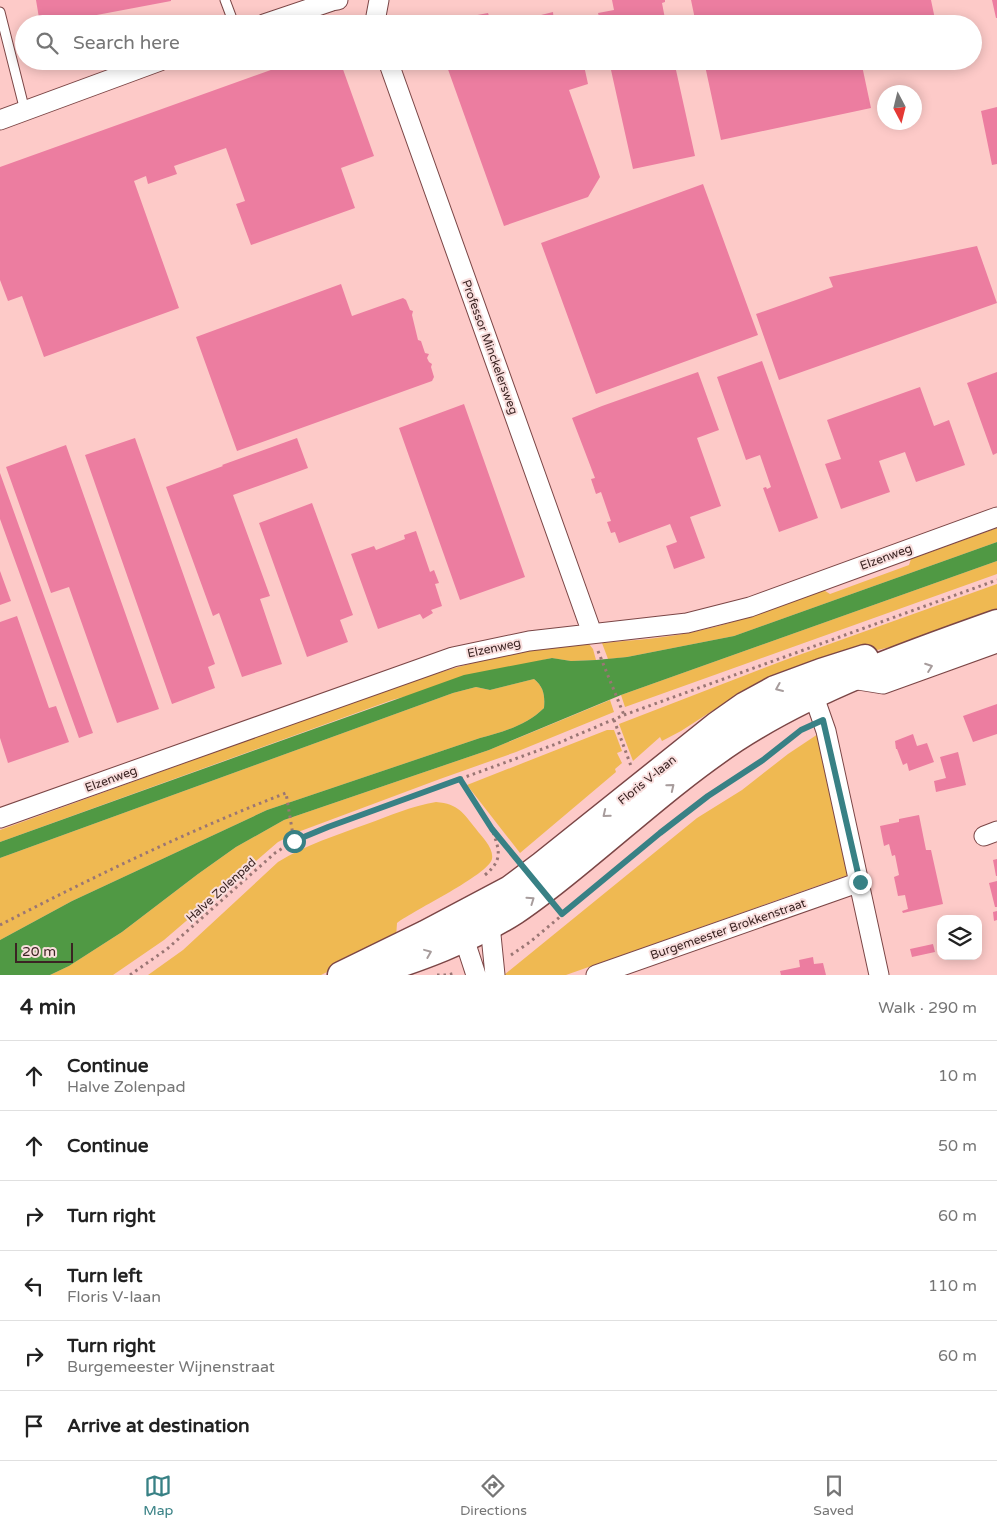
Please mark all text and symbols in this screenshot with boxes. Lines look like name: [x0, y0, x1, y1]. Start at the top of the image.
search box: [15, 15, 982, 70]
icon: search: [33, 29, 61, 57]
text: Search here: [73, 32, 180, 54]
north arrow: [877, 85, 922, 130]
street label: Professor Minckelersweg: [459, 278, 521, 416]
street label: Elzenweg: [858, 541, 914, 573]
street label: Elzenweg: [466, 635, 522, 661]
one-way arrow: [924, 663, 933, 673]
one-way arrow: [775, 681, 784, 692]
street label: Floris V-laan: [615, 752, 679, 808]
street label: Elzenweg: [83, 763, 139, 795]
one-way arrow: [665, 784, 674, 792]
one-way arrow: [603, 808, 612, 816]
route start: [283, 830, 306, 853]
street label: Halve Zolenpad: [183, 855, 259, 925]
route end: [849, 871, 872, 894]
street label: Burgemeester Brokkenstraat: [648, 896, 808, 962]
one-way arrow: [525, 897, 535, 906]
map controls: [937, 915, 982, 960]
button: layers: [937, 915, 982, 960]
scale bar: [15, 940, 72, 963]
text: 20 m: [22, 943, 56, 960]
one-way arrow: [423, 948, 432, 959]
text: 4 min: [20, 995, 76, 1020]
text: Walk · 290 m: [878, 998, 977, 1018]
text: Continue: [67, 1055, 149, 1077]
icon: ahead: [20, 1062, 48, 1090]
text: 10 m: [938, 1066, 977, 1086]
text: Halve Zolenpad: [67, 1077, 186, 1097]
icon: ahead: [20, 1132, 48, 1160]
text: Continue: [67, 1135, 149, 1157]
text: 50 m: [938, 1136, 977, 1156]
icon: right: [20, 1202, 48, 1230]
text: Turn right: [67, 1205, 155, 1227]
text: 60 m: [938, 1206, 977, 1226]
text: Turn left: [67, 1265, 143, 1287]
icon: left: [20, 1272, 48, 1300]
text: 110 m: [928, 1276, 977, 1296]
text: Floris V-laan: [67, 1287, 161, 1307]
text: Turn right: [67, 1335, 155, 1357]
icon: right: [20, 1342, 48, 1370]
text: 60 m: [938, 1346, 977, 1366]
text: Burgemeester Wijnenstraat: [67, 1357, 275, 1377]
icon: arrive: [20, 1412, 48, 1440]
text: Arrive at destination: [67, 1415, 250, 1437]
tab: Map: [143, 1472, 173, 1519]
tab: Directions: [460, 1472, 527, 1519]
tab: Saved: [813, 1472, 854, 1519]

